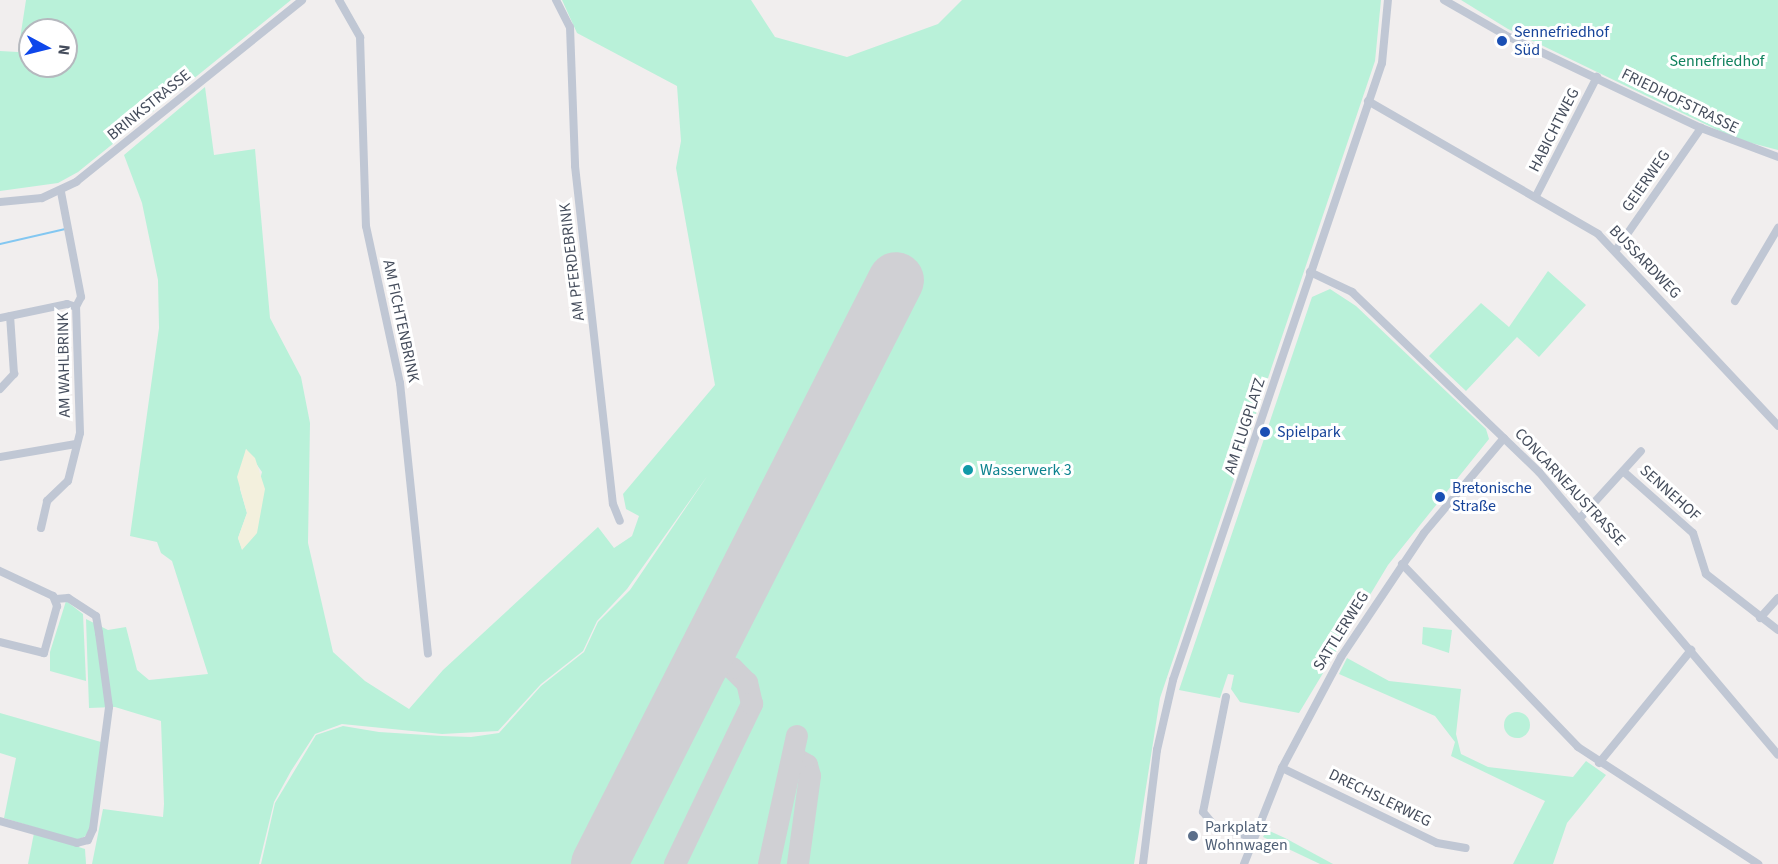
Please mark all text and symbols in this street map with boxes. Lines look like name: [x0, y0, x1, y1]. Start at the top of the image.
north arrow: [18, 18, 78, 78]
place label: Sennefriedhof Süd: [1514, 22, 1609, 60]
marker: Sennefriedhof Süd: [1495, 34, 1509, 48]
text: N: [52, 43, 75, 57]
park label: Sennefriedhof: [1670, 51, 1764, 71]
street label: FRIEDHOFSTRASSE: [1618, 64, 1742, 138]
street label: BRINKSTRASSE: [103, 65, 195, 145]
street label: HABICHTWEG: [1525, 85, 1583, 175]
street label: GEIERWEG: [1618, 146, 1674, 216]
street label: AM PFERDEBRINK: [555, 202, 589, 322]
street label: BUSSARDWEG: [1605, 221, 1685, 303]
street label: AM FICHTENBRINK: [379, 258, 423, 384]
street label: AM WAHLBRINK: [53, 312, 75, 418]
street label: AM FLUGPLATZ: [1220, 376, 1270, 476]
place label: Spielpark: [1277, 422, 1341, 442]
street label: CONCARNEAUSTRASSE: [1511, 424, 1629, 550]
marker: Spielpark: [1258, 425, 1272, 439]
place label: Wasserwerk 3: [980, 460, 1072, 480]
street label: SENNEHOF: [1636, 461, 1704, 525]
marker: Wasserwerk 3: [961, 463, 975, 477]
place label: Bretonische Straße: [1452, 478, 1532, 516]
marker: Bretonische Straße: [1433, 490, 1447, 504]
street label: SATTLERWEG: [1309, 588, 1373, 674]
street label: DRECHSLERWEG: [1326, 765, 1434, 831]
place label: Parkplatz Wohnwagen: [1205, 817, 1288, 855]
marker: Parkplatz Wohnwagen: [1186, 829, 1200, 843]

